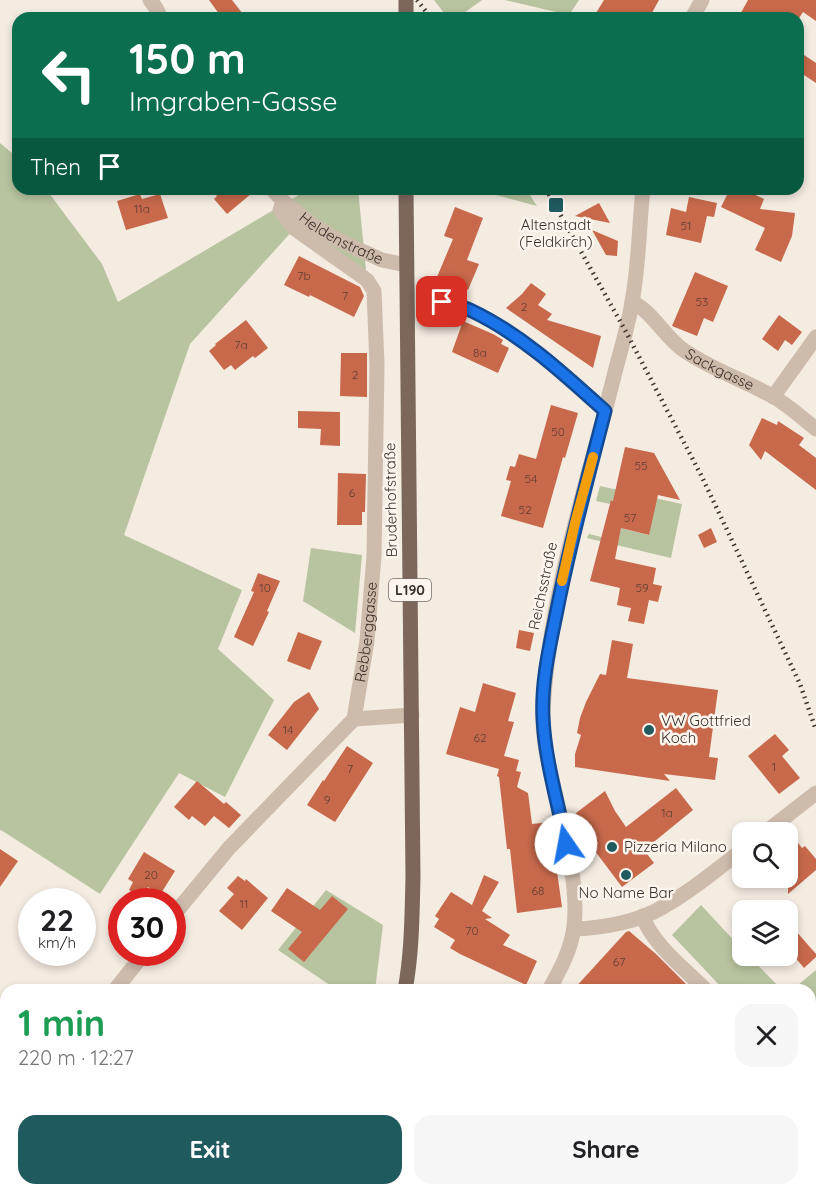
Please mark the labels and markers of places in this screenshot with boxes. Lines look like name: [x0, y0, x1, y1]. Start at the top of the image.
marker: Altenstadt (Feldkirch): [547, 196, 565, 214]
place label: Altenstadt (Feldkirch): [519, 215, 593, 251]
pin: [416, 276, 467, 327]
place label: VW Gottfried Koch: [661, 711, 751, 747]
marker: VW Gottfried Koch: [642, 723, 656, 737]
place label: Pizzeria Milano: [624, 837, 727, 856]
marker: Pizzeria Milano: [605, 840, 619, 854]
marker: No Name Bar: [619, 868, 633, 882]
place label: No Name Bar: [579, 883, 674, 902]

